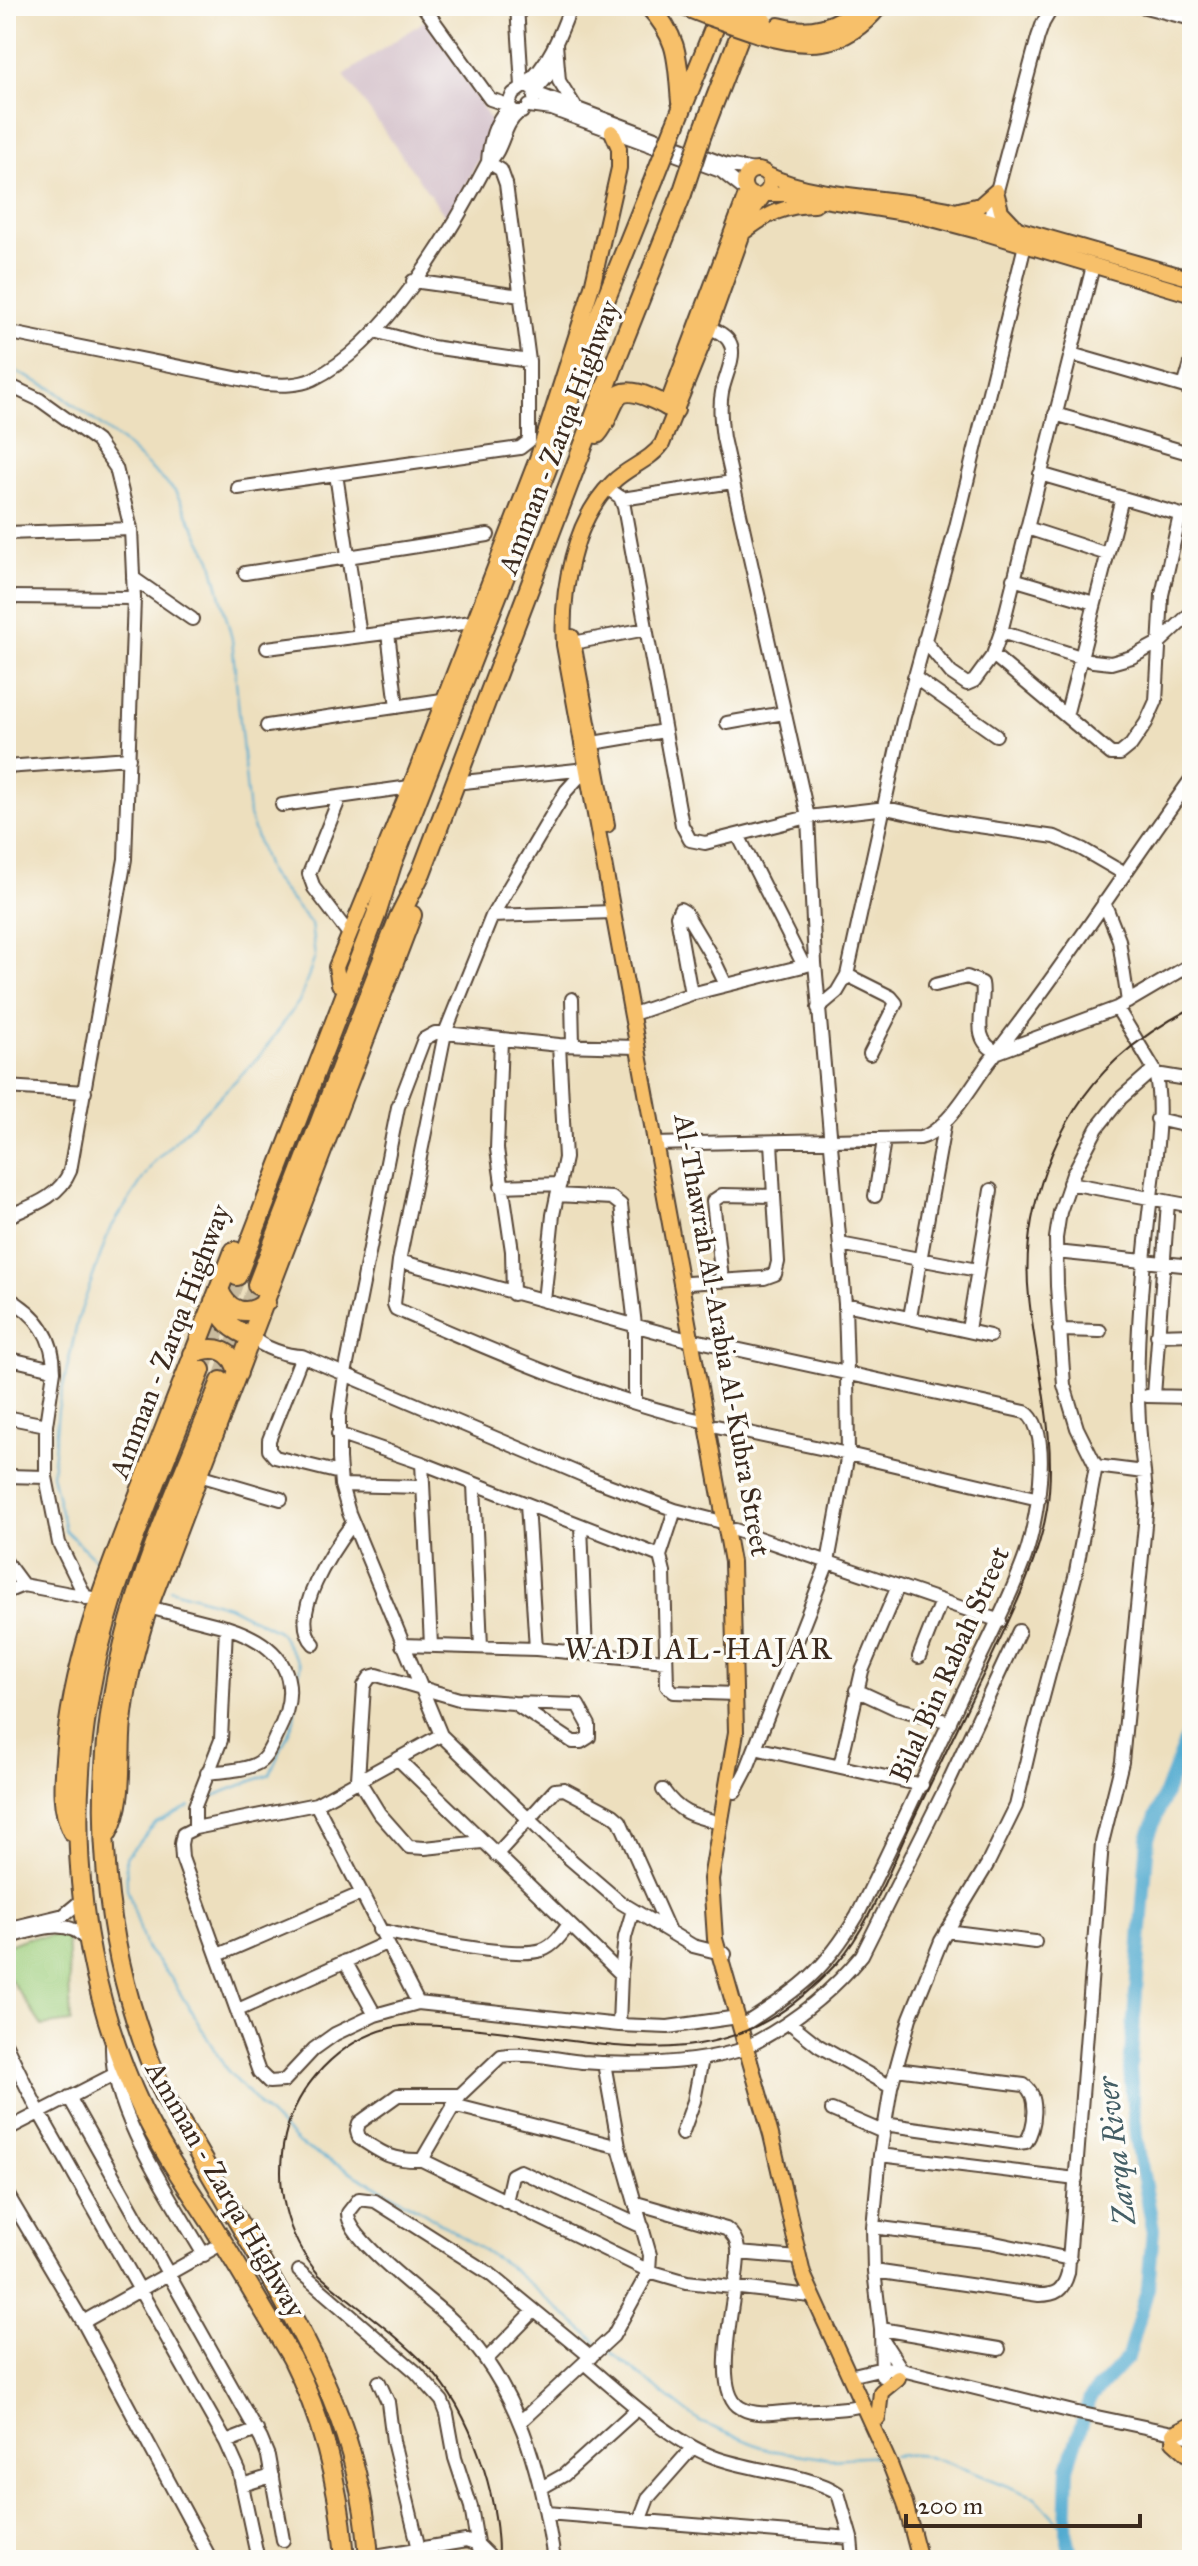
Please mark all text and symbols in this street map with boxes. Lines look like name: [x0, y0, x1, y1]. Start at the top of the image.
street label: Amman - Zarqa Highway: [490, 295, 627, 580]
street label: Al-Thawrah Al-Arabia Al-Kubra Street: [666, 1110, 779, 1559]
street label: Amman - Zarqa Highway: [101, 1199, 238, 1484]
street label: Bilal Bin Rabah Street: [882, 1541, 1017, 1788]
district label: WADI AL-HAJAR: [564, 1631, 834, 1667]
street label: Amman - Zarqa Highway: [137, 2054, 314, 2325]
water label: Zarqa River: [1089, 2073, 1143, 2228]
scale bar: [906, 2478, 1140, 2528]
text: 200 m: [918, 2491, 983, 2521]

